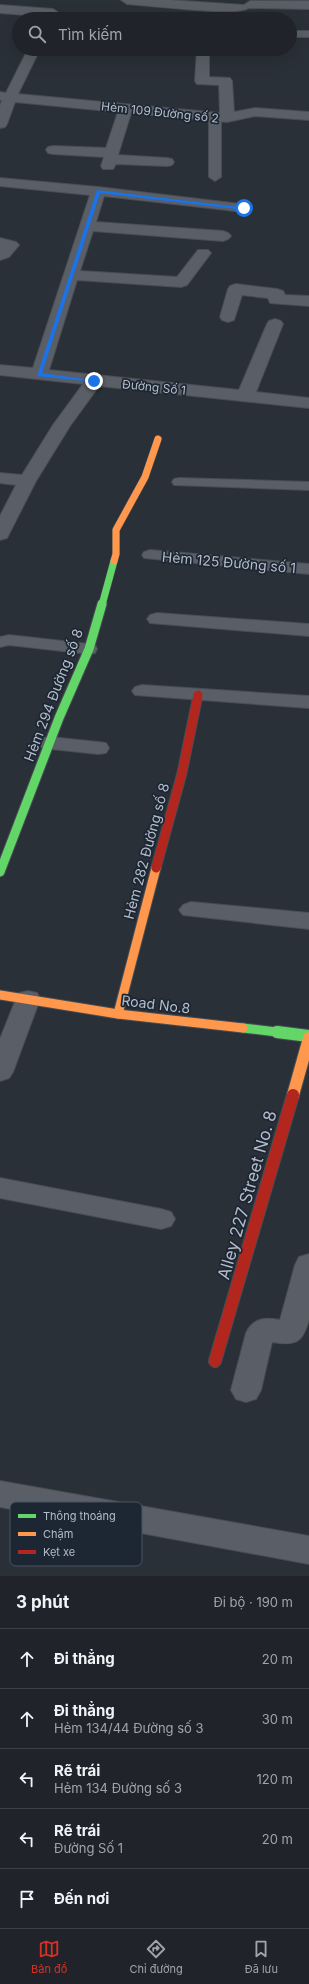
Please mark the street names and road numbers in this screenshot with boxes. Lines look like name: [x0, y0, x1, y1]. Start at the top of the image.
street label: Hẻm 109 Đường số 2: [101, 98, 219, 126]
street label: Đường Số 1: [121, 376, 187, 398]
street label: Hẻm 125 Đường số 1: [161, 548, 297, 576]
street label: Hẻm 294 Đường số 8: [20, 626, 86, 764]
street label: Hẻm 282 Đường số 8: [120, 781, 172, 921]
street label: Road No.8: [121, 991, 191, 1017]
street label: Alley 227 Street No. 8: [213, 1108, 281, 1282]

